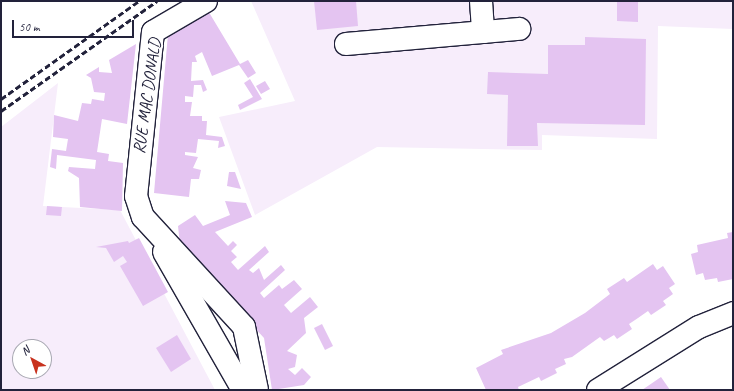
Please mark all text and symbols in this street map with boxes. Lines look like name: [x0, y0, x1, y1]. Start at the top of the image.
scale bar: [14, 12, 136, 38]
text: 50 m: [19, 19, 39, 35]
street label: RUE MAC DONALD: [129, 37, 165, 155]
north arrow: [12, 339, 52, 379]
text: N: [18, 343, 32, 358]

